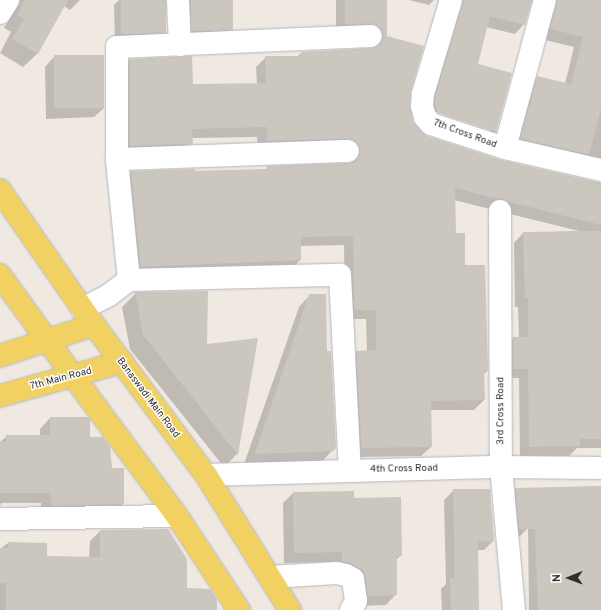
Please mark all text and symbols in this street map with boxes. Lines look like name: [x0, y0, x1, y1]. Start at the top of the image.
street label: 7th Cross Road: [431, 117, 499, 151]
street label: Banaswadi Main Road: [114, 356, 182, 440]
street label: 7th Main Road: [29, 365, 93, 393]
street label: 3rd Cross Road: [495, 377, 507, 445]
street label: 4th Cross Road: [370, 462, 438, 476]
north arrow: [549, 558, 589, 598]
text: N: [550, 574, 564, 582]

